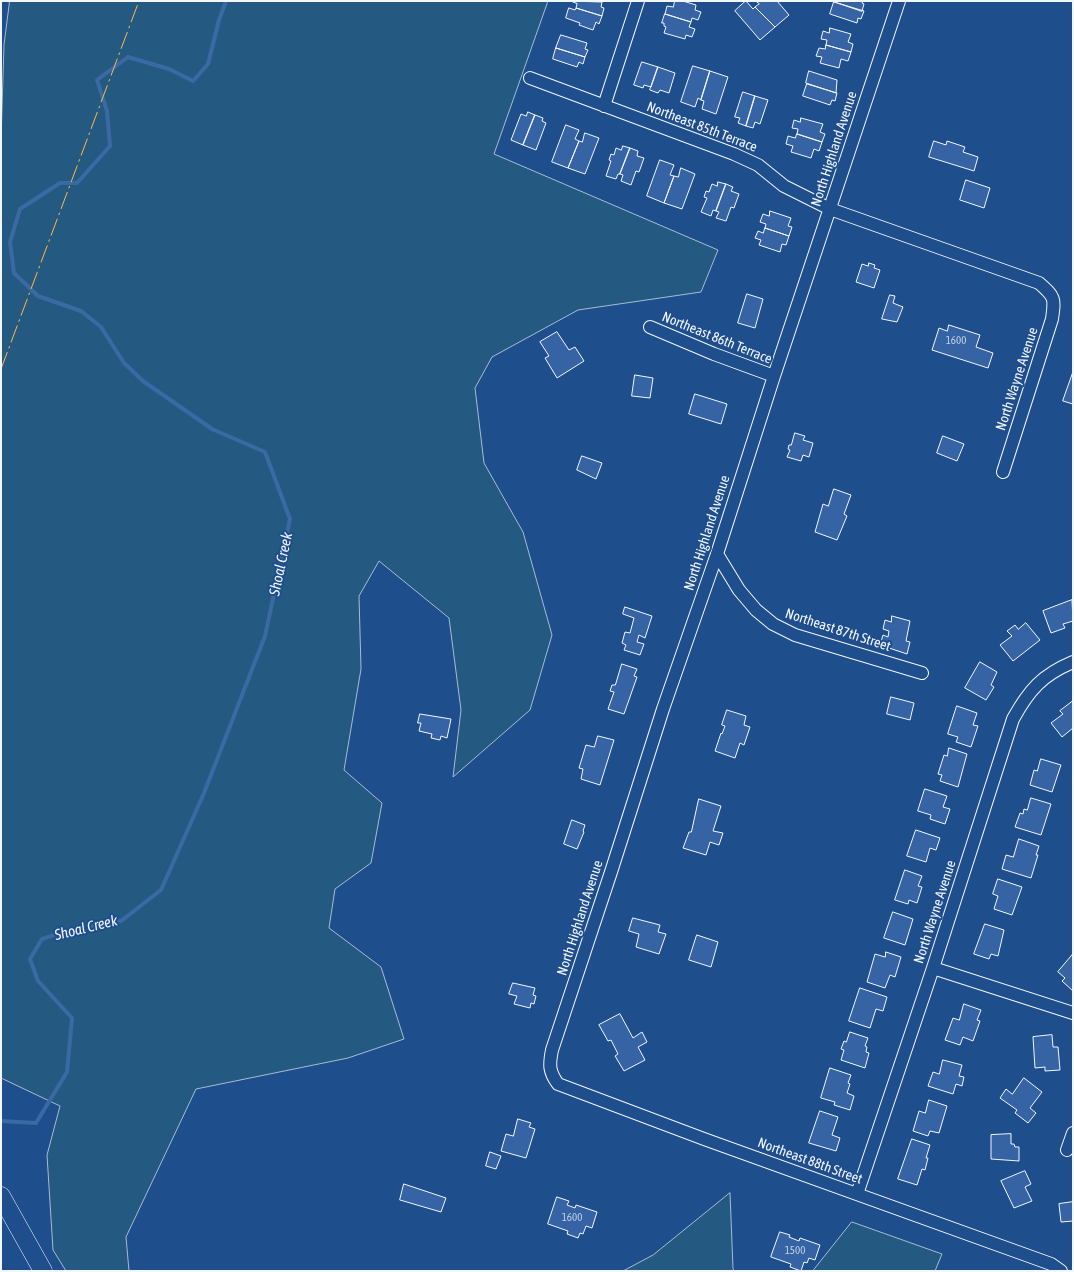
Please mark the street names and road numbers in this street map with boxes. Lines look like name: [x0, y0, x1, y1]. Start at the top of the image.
street label: North Highland Avenue: [807, 89, 861, 209]
street label: Northeast 85th Terrace: [644, 98, 760, 156]
street label: Northeast 86th Terrace: [660, 308, 774, 368]
street label: North Wayne Avenue: [992, 325, 1042, 433]
street label: North Highland Avenue: [680, 473, 734, 593]
street label: Northeast 87th Street: [783, 605, 893, 655]
street label: North Highland Avenue: [553, 858, 607, 978]
street label: North Wayne Avenue: [910, 858, 960, 966]
street label: Northeast 88th Street: [755, 1134, 865, 1188]

